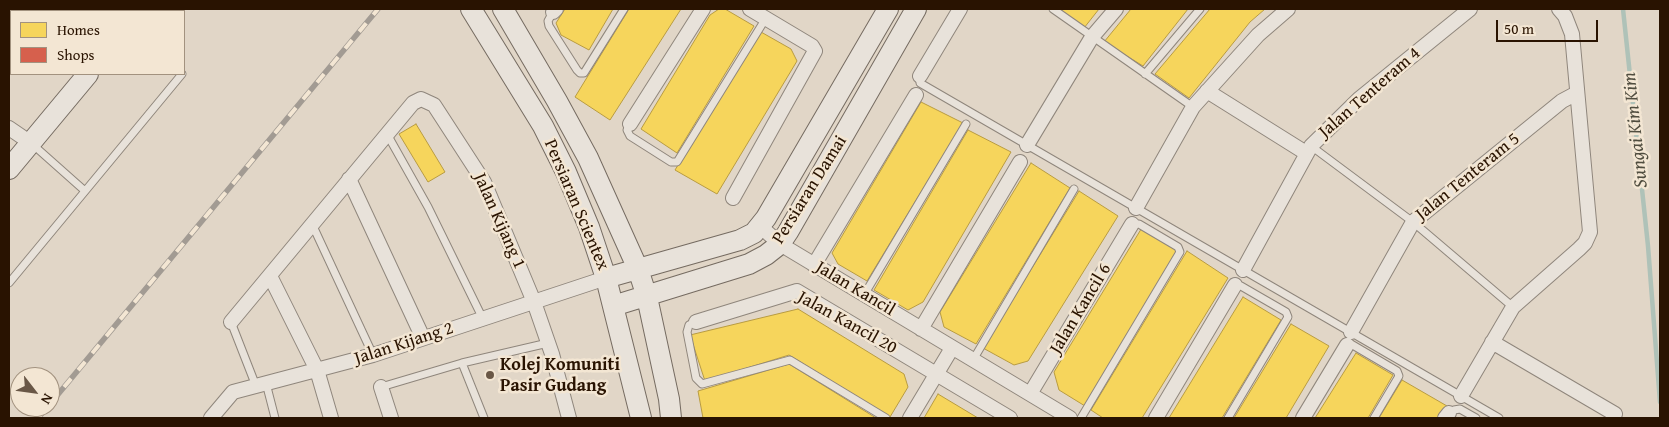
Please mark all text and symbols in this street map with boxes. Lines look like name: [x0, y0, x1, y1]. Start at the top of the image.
legend: [10, 10, 185, 75]
scale bar: [1499, 10, 1602, 42]
text: 50 m: [1504, 18, 1534, 39]
text: Homes: [57, 19, 100, 40]
street label: Jalan Tenteram 4: [1315, 43, 1425, 143]
text: Shops: [57, 44, 94, 65]
water label: Sungai Kim Kim: [1619, 71, 1653, 189]
street label: Jalan Tenteram 5: [1412, 128, 1524, 226]
street label: Persiaran Damai: [768, 132, 852, 248]
street label: Persiaran Scientex: [539, 136, 613, 274]
street label: Jalan Kijang 1: [468, 170, 530, 272]
street label: Jalan Kancil: [811, 257, 899, 321]
street label: Jalan Kancil 6: [1046, 260, 1116, 358]
street label: Jalan Kancil 20: [793, 287, 901, 359]
street label: Jalan Kijang 2: [352, 318, 456, 370]
place label: Kolej Komuniti Pasir Gudang: [500, 354, 620, 396]
north arrow: [10, 367, 60, 417]
marker: Kolej Komuniti Pasir Gudang: [484, 369, 496, 381]
text: N: [36, 390, 58, 408]

